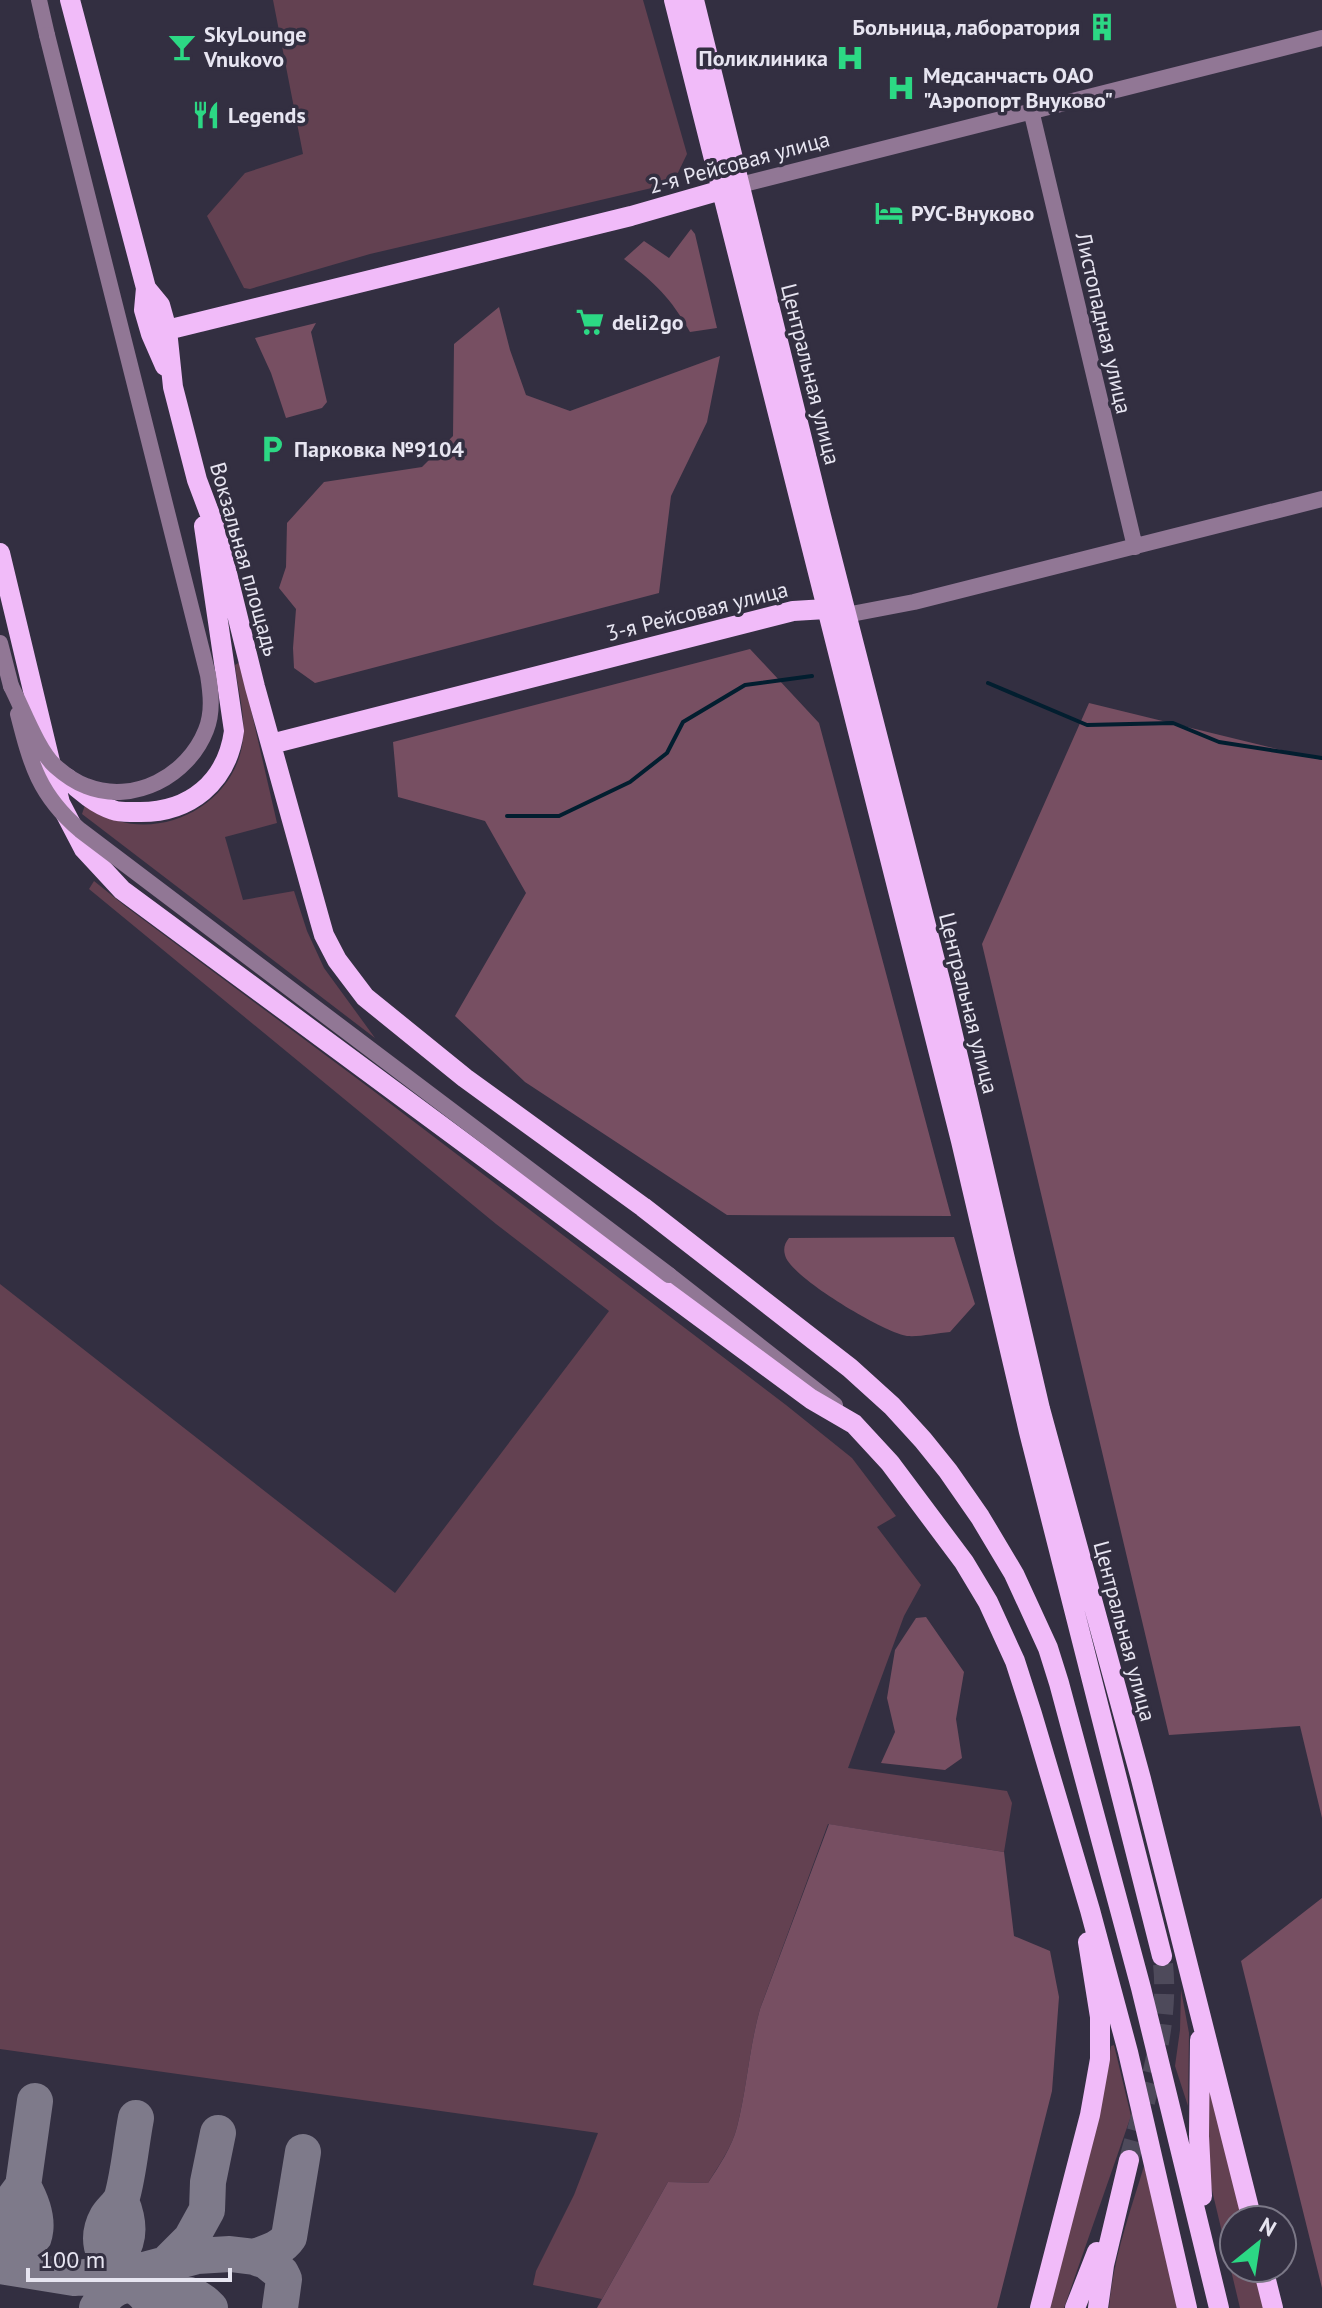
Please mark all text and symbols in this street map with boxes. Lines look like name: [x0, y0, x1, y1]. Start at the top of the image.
building icon: Больница, лаборатория: [1087, 12, 1117, 42]
place label: Больница, лаборатория: [852, 13, 1080, 41]
place label: SkyLounge Vnukovo: [203, 20, 306, 73]
bar icon: SkyLounge Vnukovo: [167, 32, 197, 62]
hospital icon: Поликлиника: [835, 43, 865, 73]
place label: Поликлиника: [699, 44, 828, 72]
place label: Медсанчасть ОАО "Аэропорт Внуково": [923, 61, 1113, 114]
hospital icon: Медсанчасть ОАО "Аэропорт Внуково": [886, 73, 916, 103]
restaurant icon: Legends: [191, 100, 221, 130]
place label: Legends: [228, 101, 306, 129]
street label: 2-я Рейсовая улица: [645, 124, 833, 200]
hotel icon: РУС-Внуково: [874, 198, 904, 228]
place label: РУС-Внуково: [911, 199, 1034, 227]
street label: Листопадная улица: [1069, 229, 1138, 416]
street label: Центральная улица: [775, 281, 847, 467]
supermarket icon: deli2go: [575, 307, 605, 337]
place label: deli2go: [612, 308, 684, 336]
parking icon: Парковка №9104: [257, 434, 287, 464]
place label: Парковка №9104: [294, 435, 464, 463]
street label: Вокзальная площадь: [204, 459, 286, 659]
street label: 3-я Рейсовая улица: [603, 575, 791, 647]
street label: Центральная улица: [933, 910, 1005, 1096]
street label: Центральная улица: [1087, 1538, 1163, 1724]
north arrow: [1218, 2204, 1298, 2284]
text: N: [1255, 2211, 1281, 2242]
scale bar: [28, 2232, 230, 2282]
text: 100 m: [40, 2244, 105, 2275]

